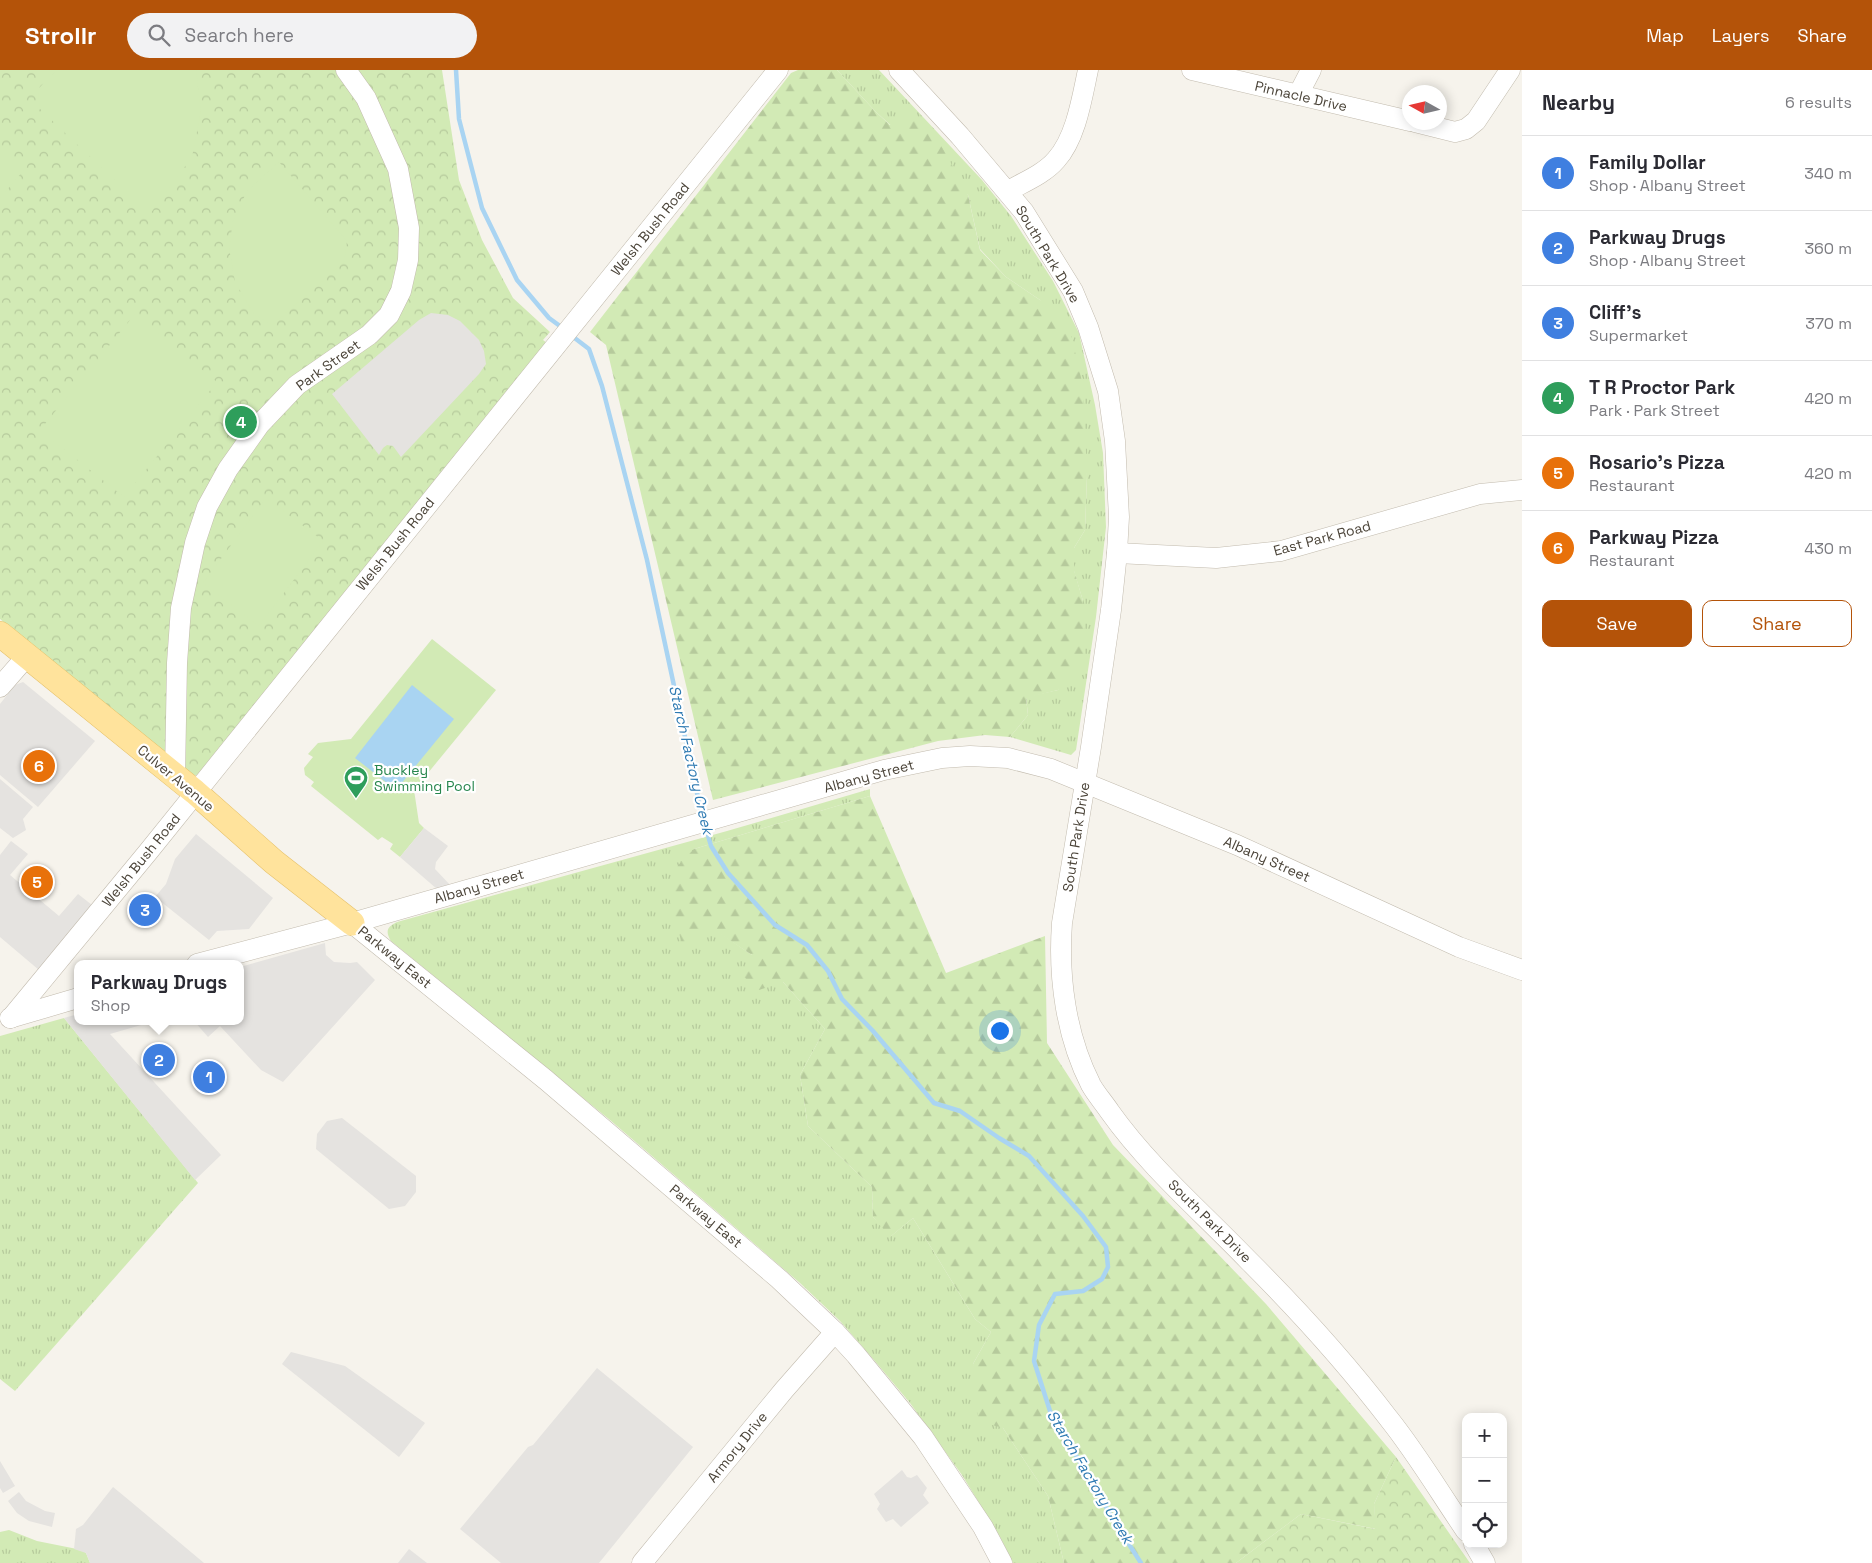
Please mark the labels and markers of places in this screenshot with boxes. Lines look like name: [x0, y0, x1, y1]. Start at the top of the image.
pin: 4: [225, 403, 257, 441]
pin: 6: [23, 747, 55, 785]
place label: Buckley Swimming Pool: [374, 761, 475, 795]
sports icon: Buckley Swimming Pool: [343, 765, 369, 799]
pin: 5: [21, 863, 53, 901]
pin: 3: [129, 891, 161, 929]
pin: 2: [143, 1041, 175, 1079]
pin: 1: [193, 1058, 225, 1096]

